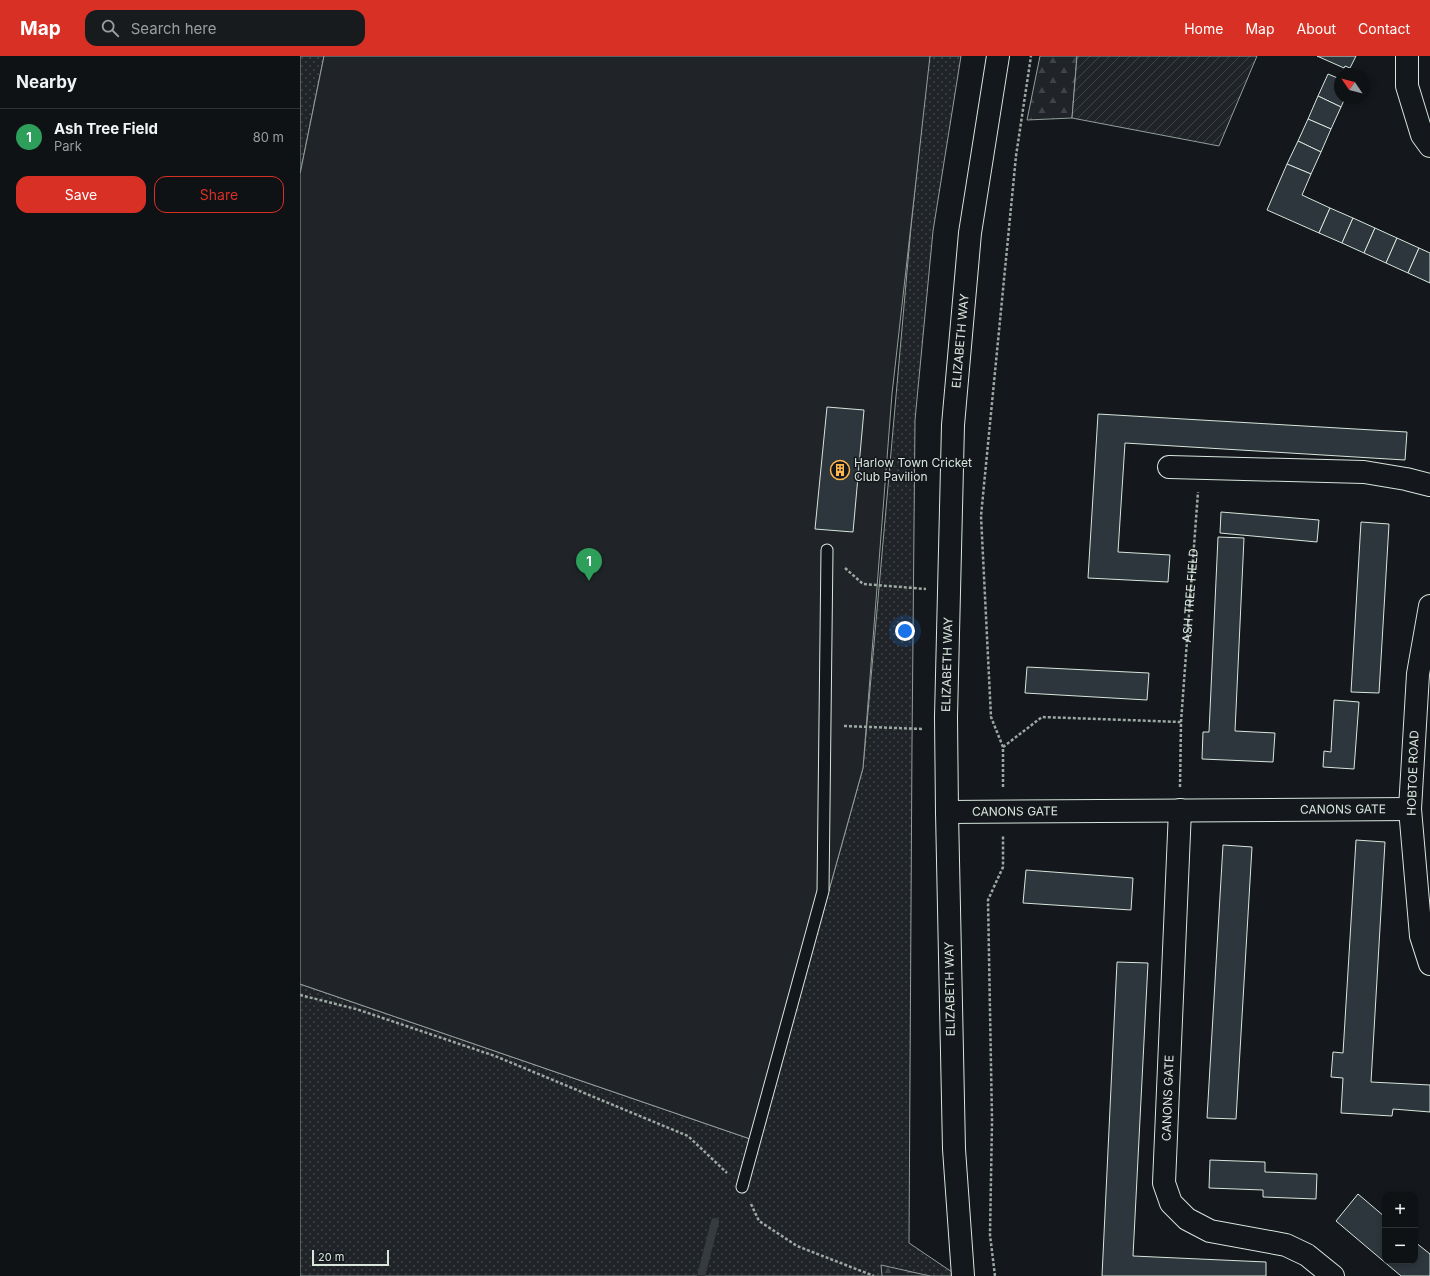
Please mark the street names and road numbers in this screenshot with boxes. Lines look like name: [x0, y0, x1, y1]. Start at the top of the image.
street label: ELIZABETH WAY: [948, 293, 972, 389]
street label: ASH TREE FIELD: [1179, 548, 1201, 643]
street label: ELIZABETH WAY: [938, 617, 955, 712]
street label: HOBTOE ROAD: [1404, 730, 1421, 816]
street label: CANONS GATE: [1300, 801, 1386, 817]
street label: CANONS GATE: [972, 803, 1058, 819]
street label: ELIZABETH WAY: [941, 941, 958, 1037]
street label: CANONS GATE: [1159, 1055, 1176, 1141]

